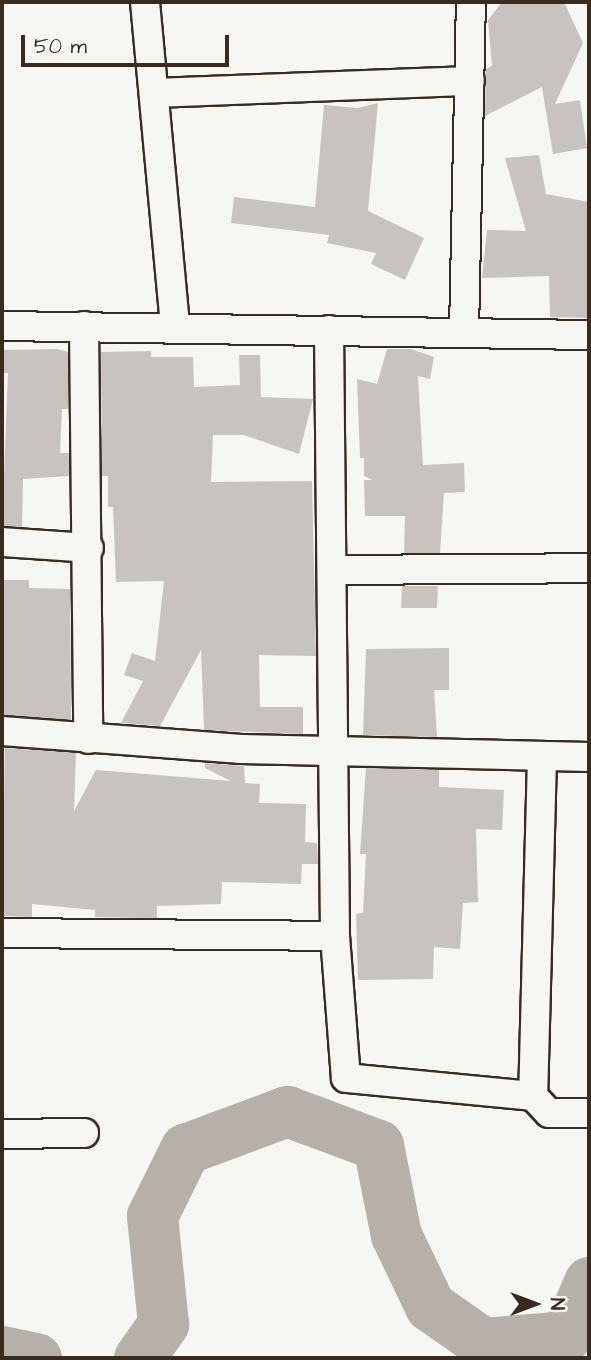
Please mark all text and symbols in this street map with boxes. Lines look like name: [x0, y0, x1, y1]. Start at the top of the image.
scale bar: [24, 21, 233, 65]
text: 50 m: [34, 32, 87, 61]
north arrow: [500, 1269, 570, 1339]
text: N: [543, 1298, 570, 1310]

